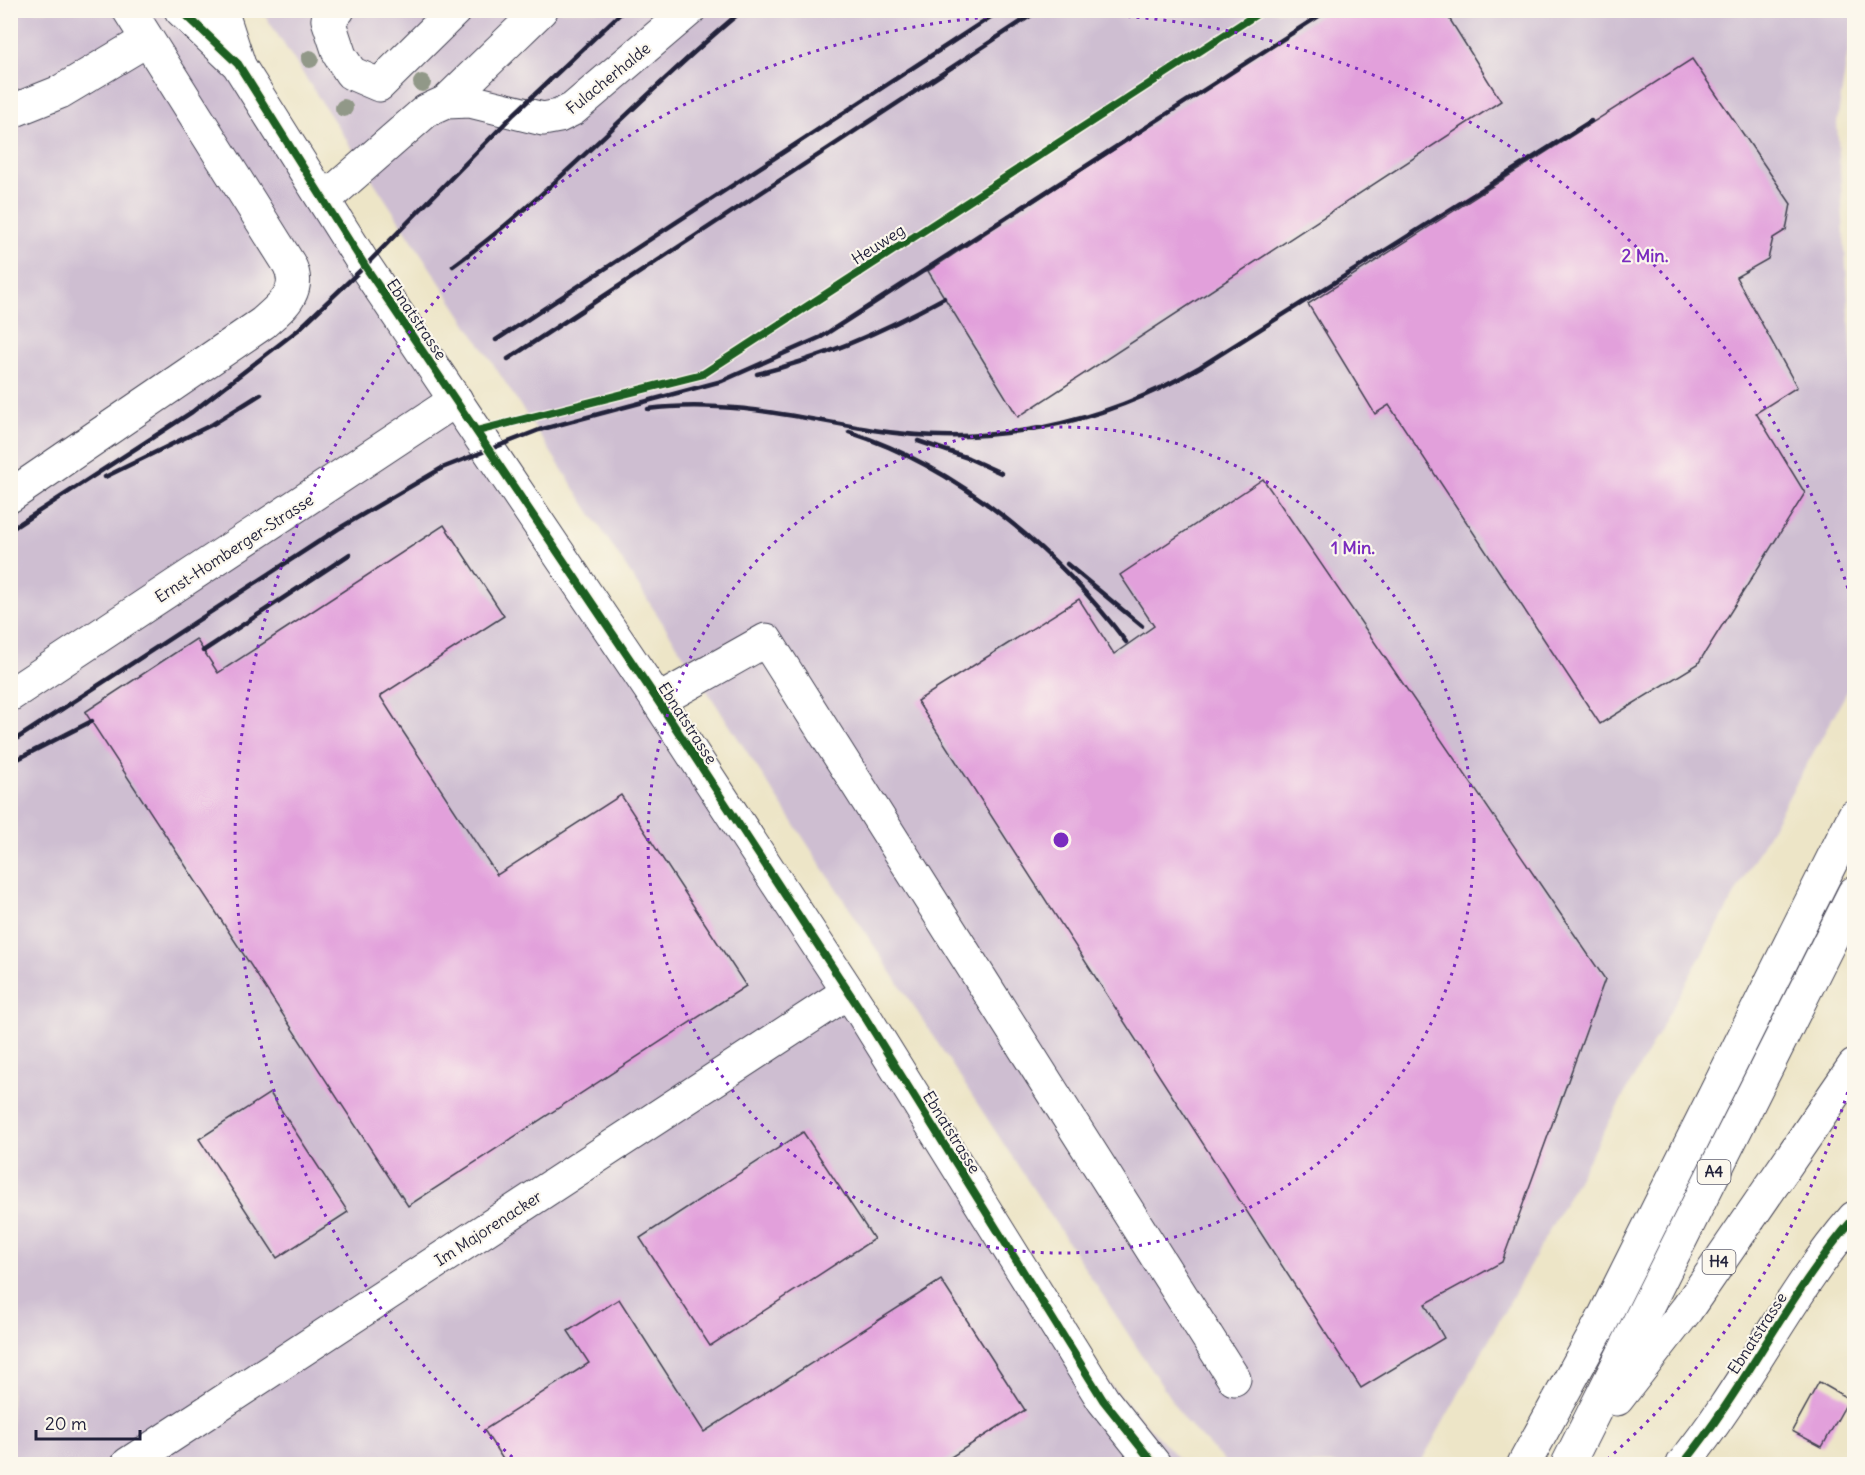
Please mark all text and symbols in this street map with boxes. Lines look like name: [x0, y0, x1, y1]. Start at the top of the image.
street label: Fulacherhalde: [562, 38, 654, 118]
street label: Heuweg: [848, 219, 908, 269]
text: 2 Min.: [1622, 244, 1669, 267]
street label: Ebnatstrasse: [383, 275, 451, 363]
street label: Ernst-Homberger-Strasse: [151, 489, 317, 607]
text: 1 Min.: [1331, 536, 1375, 559]
street label: Ebnatstrasse: [654, 678, 722, 768]
centre of rings: [1051, 830, 1071, 850]
street label: Ebnatstrasse: [919, 1087, 985, 1177]
road number: A4: [1698, 1160, 1730, 1184]
street label: Im Majorenacker: [431, 1186, 546, 1270]
road number: H4: [1702, 1250, 1736, 1274]
street label: Ebnatstrasse: [1723, 1288, 1791, 1378]
scale bar: [36, 1403, 140, 1441]
text: 20 m: [45, 1412, 87, 1435]

